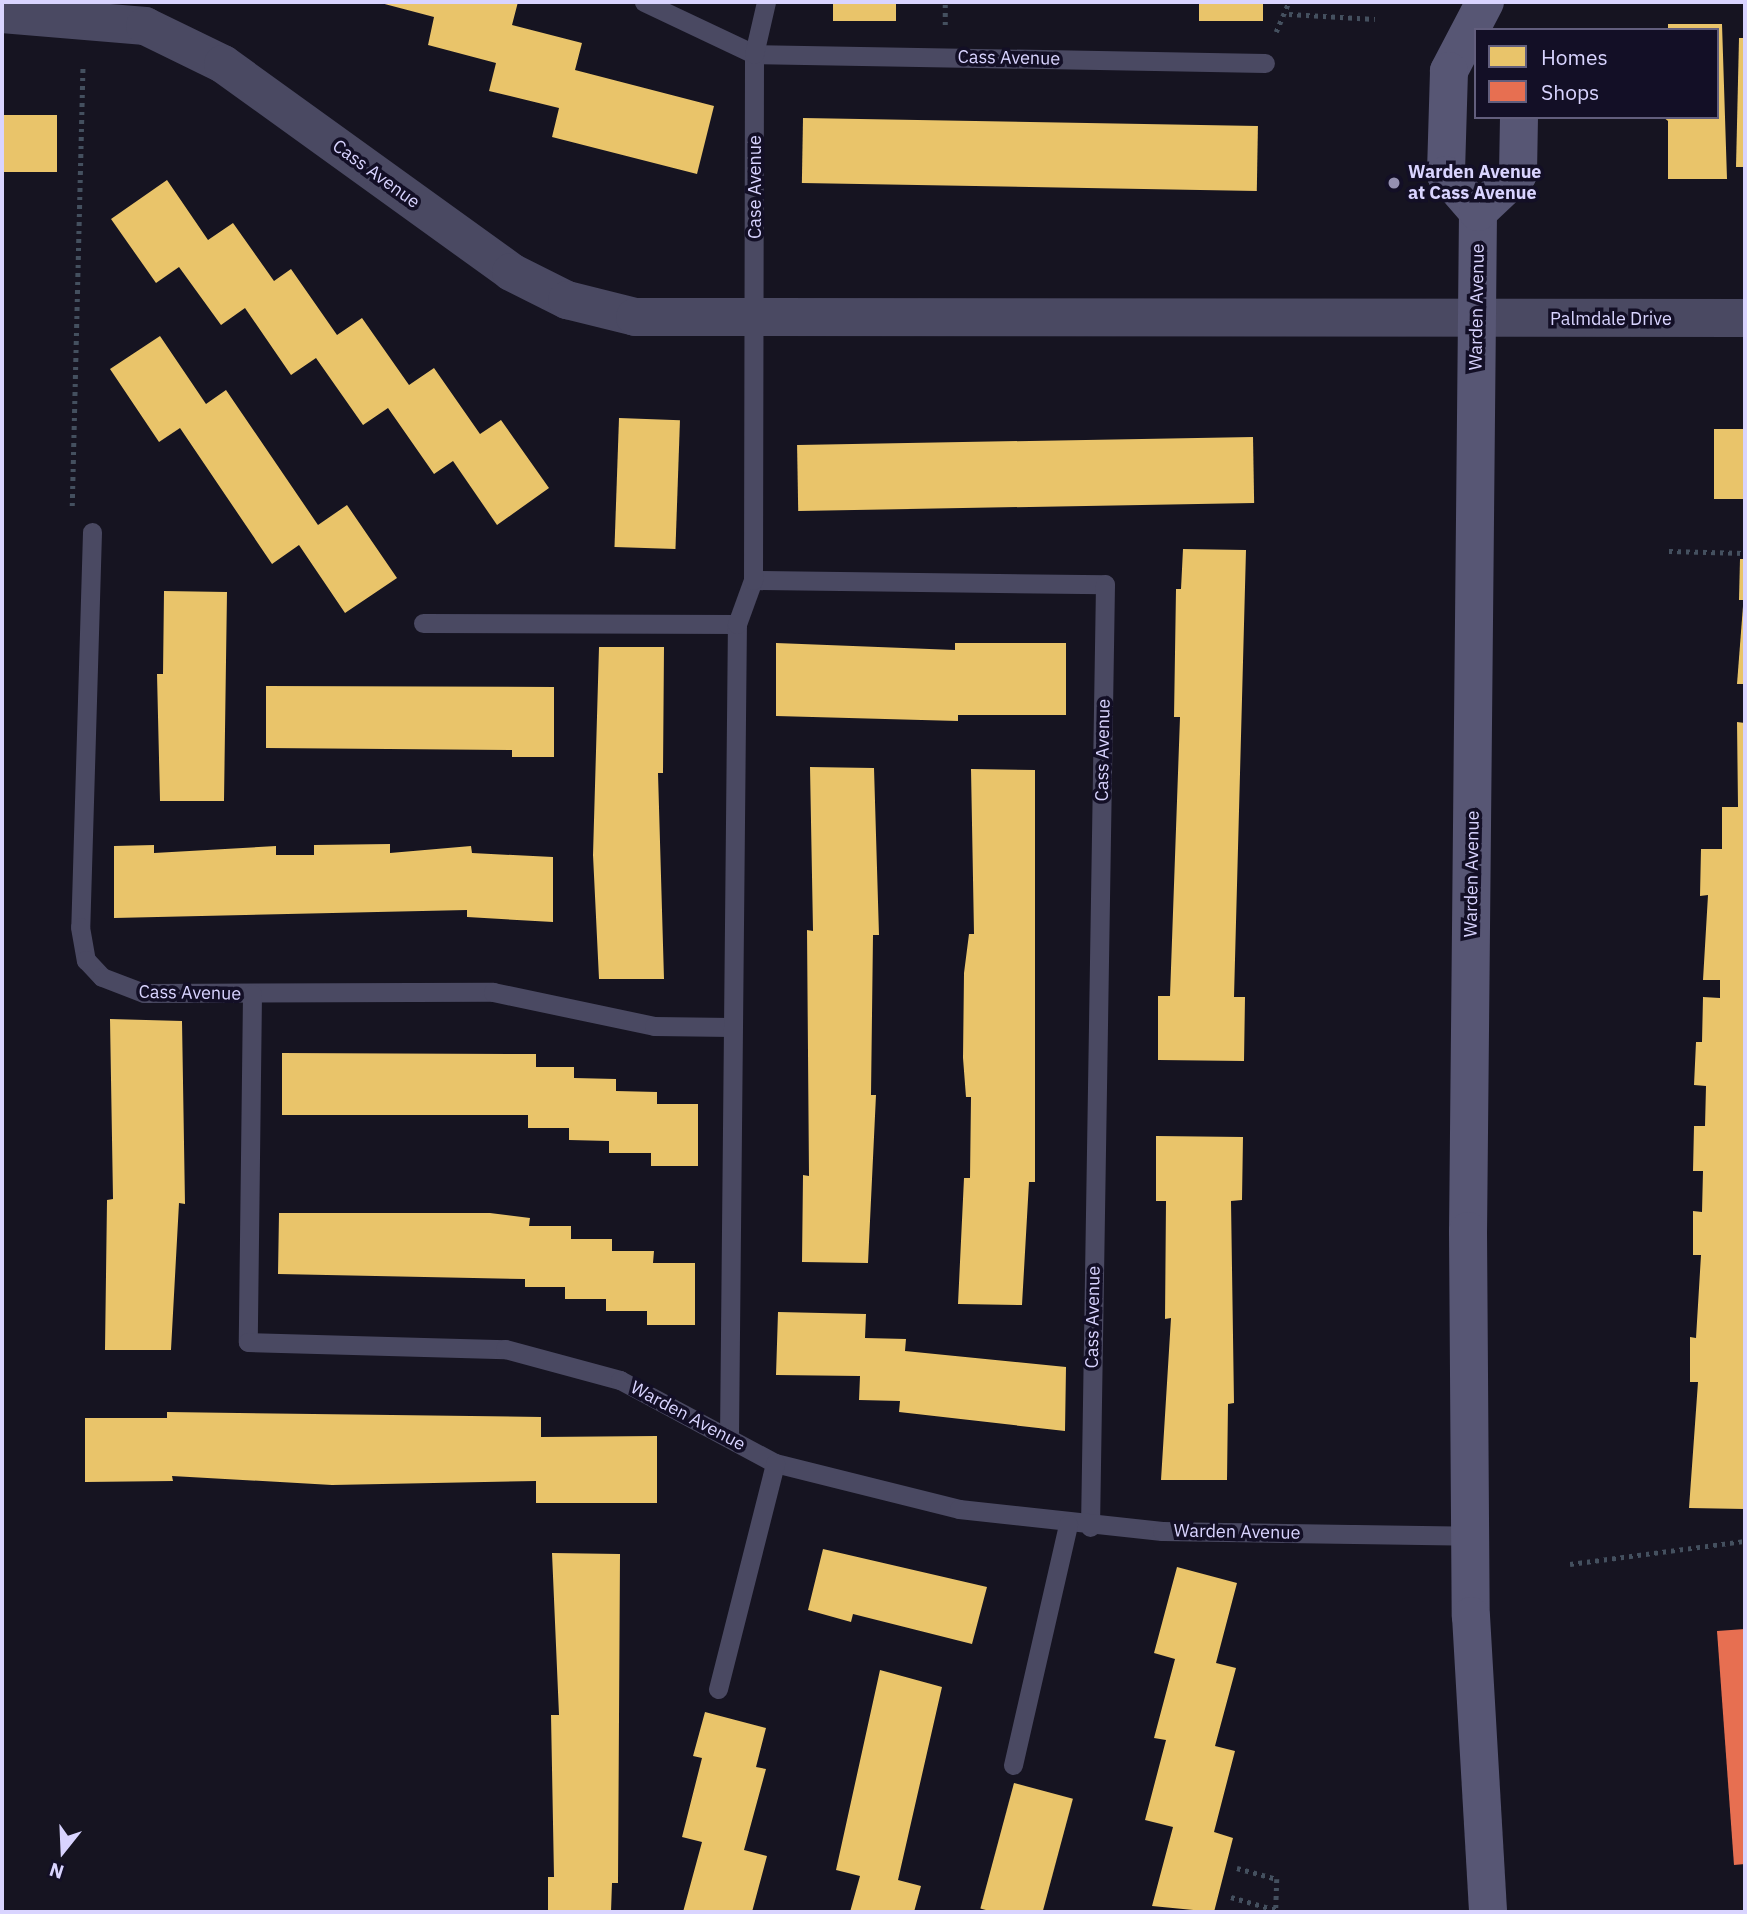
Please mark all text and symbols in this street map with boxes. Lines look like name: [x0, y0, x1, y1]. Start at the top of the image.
legend: [1474, 28, 1719, 119]
text: Homes: [1541, 43, 1608, 71]
street label: Cass Avenue: [958, 46, 1060, 70]
text: Shops: [1541, 78, 1599, 106]
street label: Cass Avenue: [328, 135, 424, 213]
street label: Case Avenue: [744, 135, 766, 239]
place label: Warden Avenue at Cass Avenue: [1408, 162, 1541, 204]
marker: Warden Avenue at Cass Avenue: [1386, 175, 1402, 191]
street label: Warden Avenue: [1465, 243, 1489, 371]
street label: Palmdale Drive: [1550, 308, 1672, 330]
street label: Cass Avenue: [1091, 699, 1115, 801]
street label: Warden Avenue: [1460, 810, 1484, 938]
street label: Cass Avenue: [139, 981, 241, 1005]
street label: Cass Avenue: [1081, 1266, 1105, 1368]
street label: Warden Avenue: [627, 1377, 749, 1455]
street label: Warden Avenue: [1173, 1520, 1301, 1544]
north arrow: [28, 1816, 98, 1886]
text: N: [46, 1857, 67, 1885]

